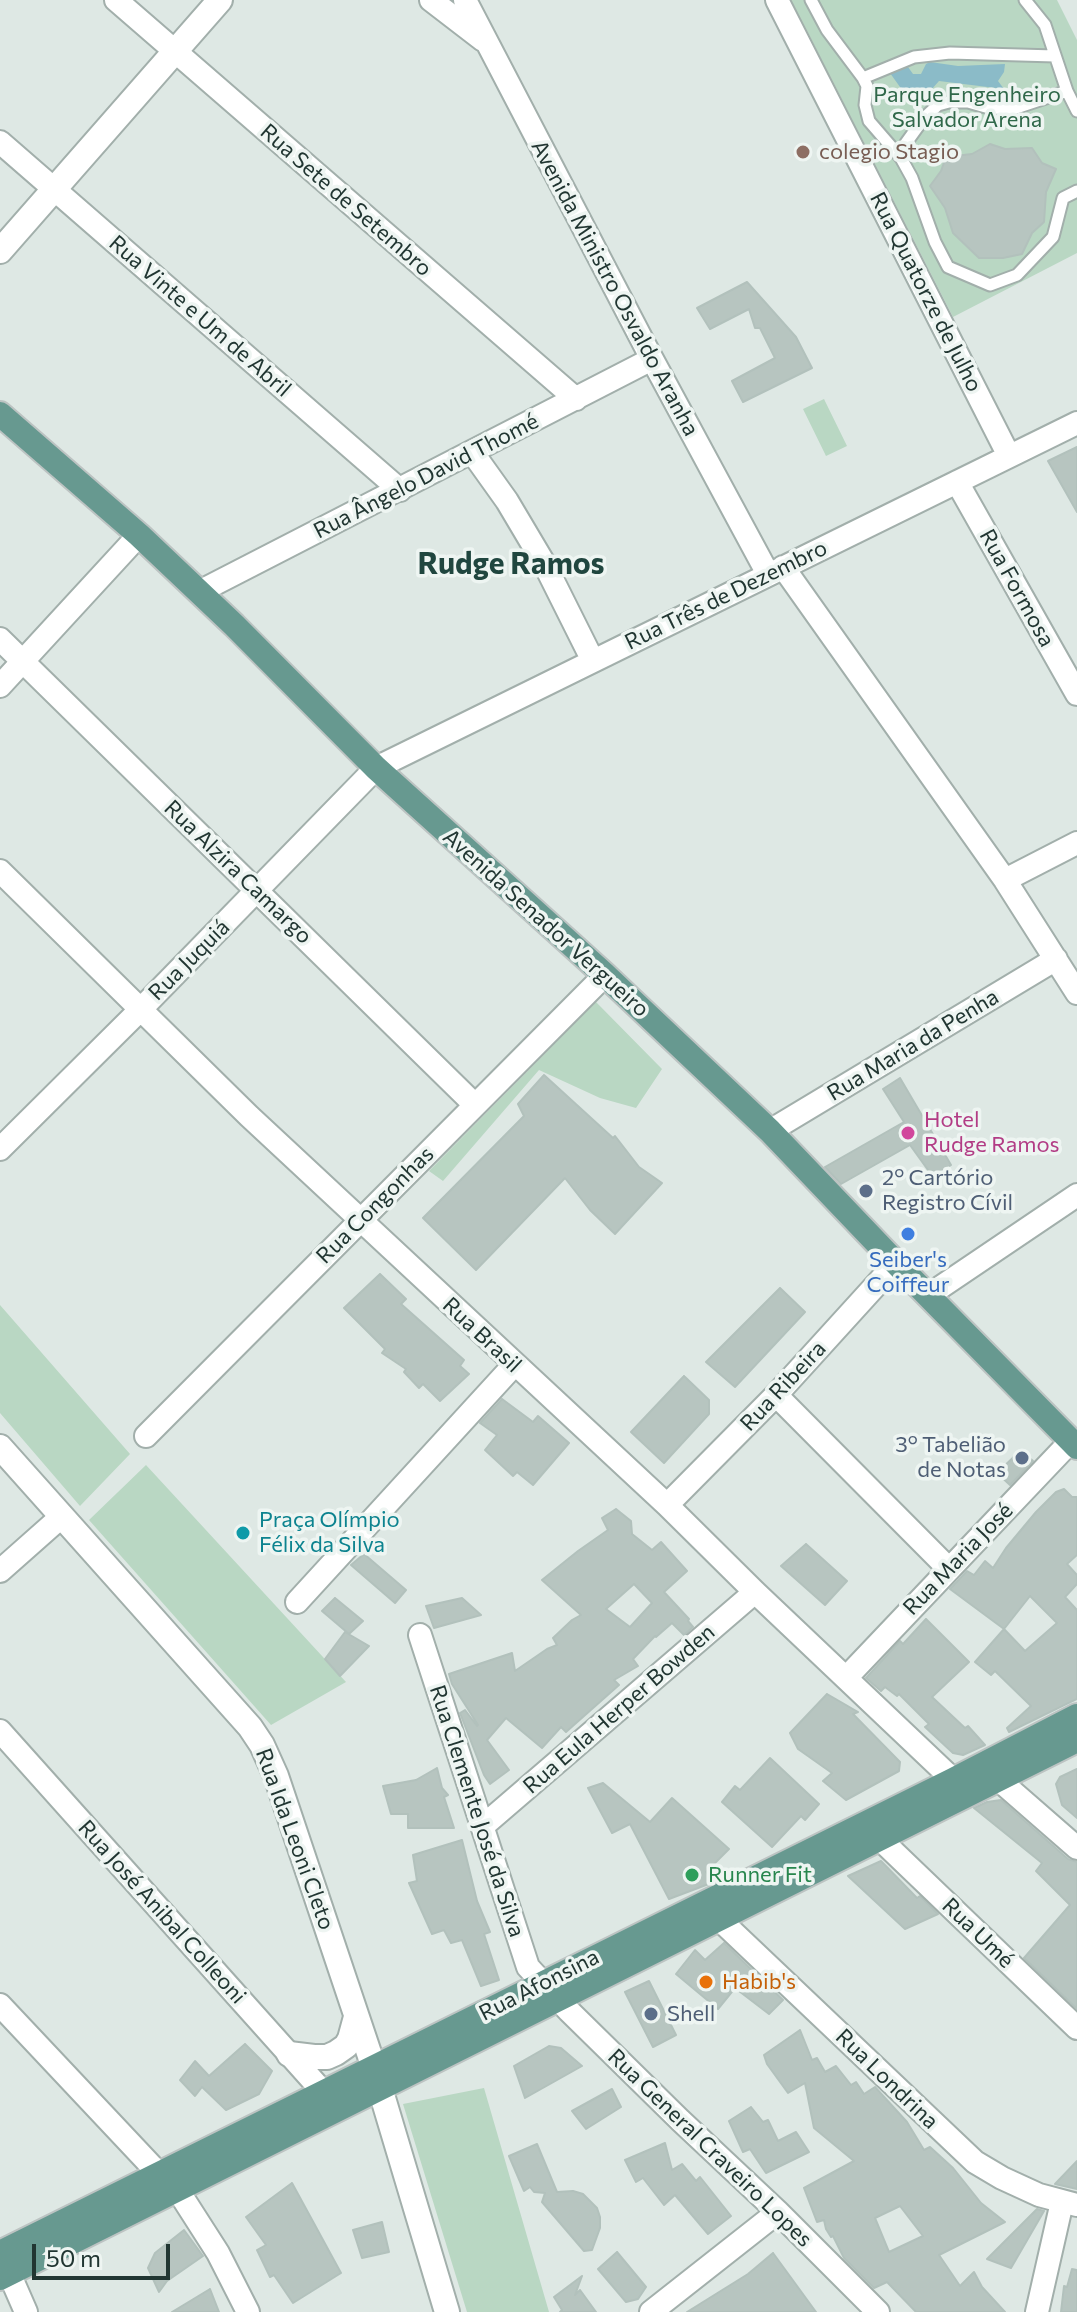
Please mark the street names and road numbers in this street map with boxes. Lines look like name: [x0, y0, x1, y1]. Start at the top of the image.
street label: Rua Sete de Setembro: [255, 118, 437, 282]
street label: Avenida Ministro Osvaldo Aranha: [526, 136, 704, 440]
street label: Rua Quatorze de Julho: [864, 188, 988, 396]
street label: Rua Vinte e Um de Abril: [104, 230, 296, 402]
street label: Rua Ângelo David Thomé: [309, 408, 543, 544]
street label: Rua Formosa: [974, 525, 1060, 651]
street label: Rua Três de Dezembro: [621, 535, 831, 655]
street label: Rua Alzira Camargo: [159, 795, 317, 949]
street label: Avenida Senador Vergueiro: [438, 824, 654, 1022]
street label: Rua Juquiá: [143, 914, 235, 1006]
street label: Rua Maria da Penha: [822, 983, 1004, 1107]
street label: Rua Congonhas: [311, 1141, 439, 1269]
street label: Rua Brasil: [437, 1292, 527, 1378]
street label: Rua Ribeira: [735, 1336, 831, 1436]
street label: Rua Maria José: [898, 1497, 1018, 1621]
street label: Rua Eula Herper Bowden: [518, 1619, 720, 1799]
street label: Rua Clemente José da Silva: [424, 1682, 530, 1940]
street label: Rua Ida Leoni Cleto: [250, 1745, 340, 1933]
street label: Rua José Anibal Colleoni: [73, 1815, 251, 2009]
street label: Rua Umé: [937, 1892, 1019, 1974]
street label: Rua Afonsina: [475, 1943, 603, 2027]
street label: Rua Londrina: [830, 2024, 944, 2134]
street label: Rua General Craveiro Lopes: [602, 2043, 818, 2253]

